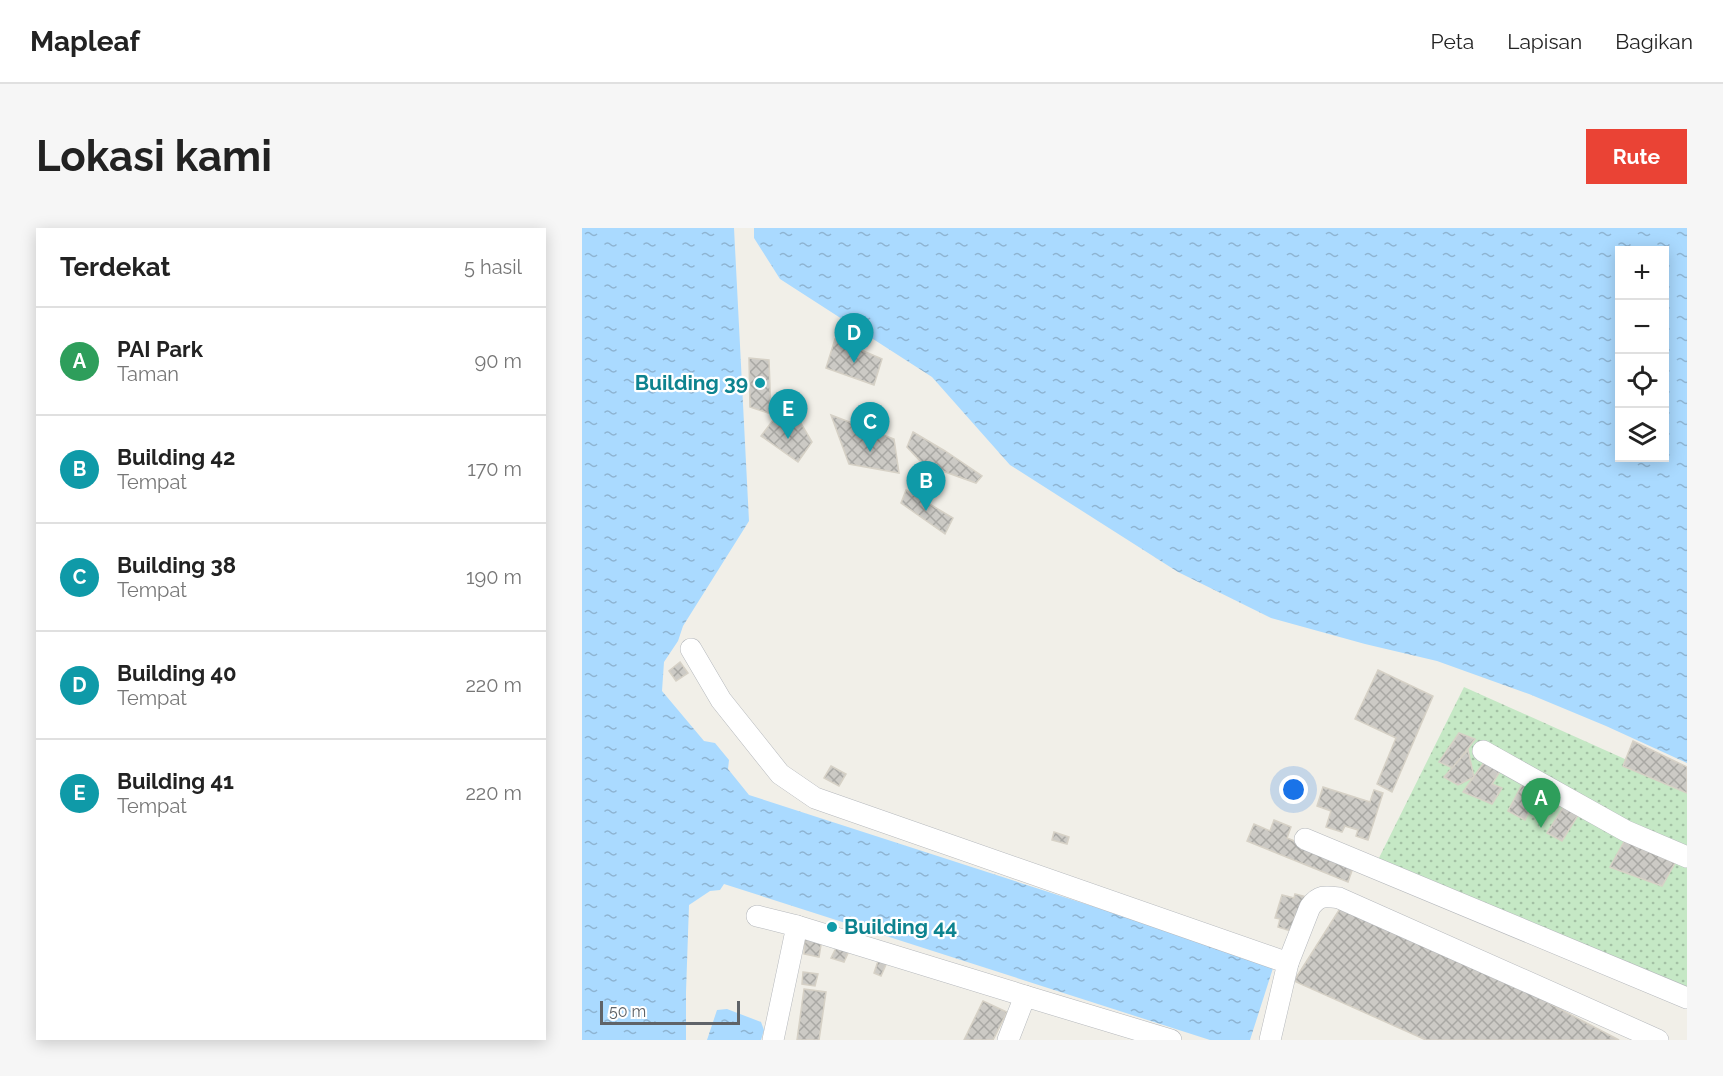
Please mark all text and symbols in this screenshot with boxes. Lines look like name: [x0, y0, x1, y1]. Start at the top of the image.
text: Mapleaf: [30, 25, 140, 58]
text: Peta: [1431, 29, 1474, 54]
text: Lapisan: [1507, 29, 1582, 54]
text: Bagikan: [1615, 29, 1693, 54]
button: Rute: [1586, 129, 1687, 184]
text: Lokasi kami: [36, 132, 272, 181]
map controls: [1615, 246, 1669, 462]
button: +: [1615, 246, 1669, 300]
text: Terdekat: [60, 252, 171, 282]
text: 5 hasil: [464, 255, 522, 279]
button: −: [1615, 300, 1669, 354]
pin: D: [834, 314, 874, 363]
text: PAI Park: [117, 336, 203, 362]
text: A: [73, 349, 86, 373]
text: 90 m: [475, 349, 522, 373]
button: locate: [1615, 354, 1669, 408]
text: Taman: [117, 362, 179, 386]
place label: Building 39: [635, 370, 748, 395]
marker: Building 39: [753, 376, 767, 390]
pin: E: [768, 390, 808, 439]
pin: C: [850, 402, 890, 452]
button: layers: [1615, 408, 1669, 462]
text: Building 42: [117, 444, 235, 470]
text: B: [73, 457, 86, 481]
text: 170 m: [467, 457, 522, 481]
pin: B: [906, 462, 946, 511]
text: Tempat: [117, 470, 187, 494]
text: Building 38: [117, 552, 236, 578]
text: C: [73, 565, 86, 589]
text: 190 m: [466, 565, 522, 589]
text: Tempat: [117, 578, 187, 602]
text: Building 40: [117, 660, 236, 686]
text: D: [72, 673, 87, 697]
text: 220 m: [465, 673, 522, 697]
text: Tempat: [117, 686, 187, 710]
text: Building 41: [117, 768, 234, 794]
your location: [1279, 775, 1308, 804]
pin: A: [1522, 778, 1560, 828]
text: E: [73, 781, 86, 805]
text: 220 m: [465, 781, 522, 805]
text: Tempat: [117, 794, 187, 818]
place label: Building 44: [844, 914, 957, 939]
marker: Building 44: [825, 920, 839, 934]
scale bar: [600, 998, 740, 1026]
text: 50 m: [609, 1002, 646, 1021]

